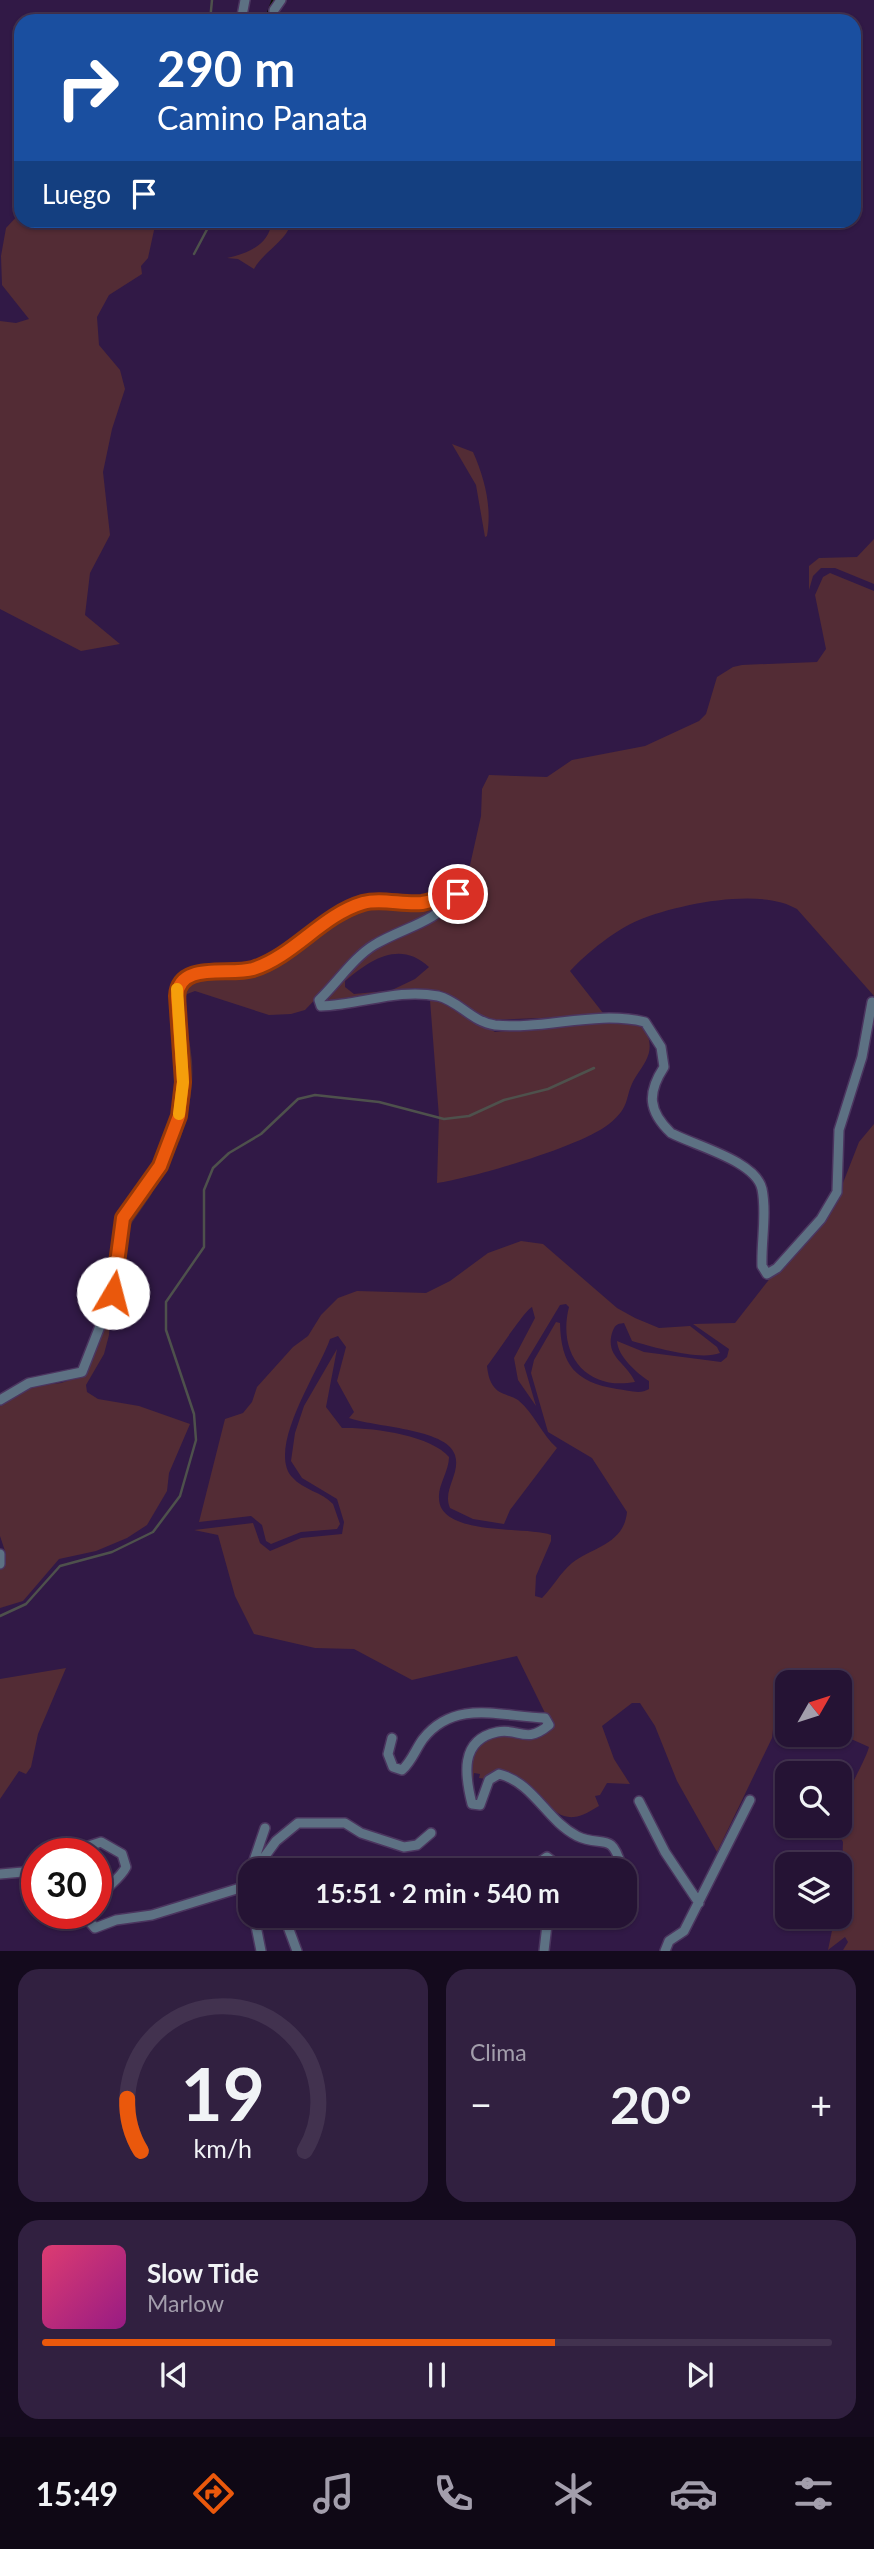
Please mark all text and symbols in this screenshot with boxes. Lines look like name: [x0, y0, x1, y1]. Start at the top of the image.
text: 290 m: [157, 39, 295, 97]
icon: right: [42, 42, 133, 133]
text: Camino Panata: [157, 98, 368, 137]
icon: arrive: [125, 175, 163, 213]
text: Luego: [42, 178, 111, 210]
pin: [428, 864, 488, 924]
icon: arrive: [439, 875, 477, 913]
position arrow: [76, 1256, 150, 1330]
north arrow: [775, 1670, 852, 1746]
map controls: [775, 1670, 852, 1929]
button: search: [775, 1761, 852, 1838]
speed limit sign: 30: [21, 1838, 112, 1929]
button: layers: [775, 1852, 852, 1929]
text: 15:51 · 2 min · 540 m: [315, 1877, 560, 1909]
text: Clima: [470, 2038, 527, 2066]
text: 19: [181, 2050, 265, 2138]
text: 20°: [610, 2073, 692, 2135]
text: −: [470, 2081, 492, 2127]
text: +: [810, 2081, 832, 2127]
text: km/h: [194, 2133, 252, 2163]
text: Slow Tide: [147, 2257, 259, 2289]
text: Marlow: [147, 2289, 224, 2317]
icon: previous: [155, 2356, 193, 2394]
icon: pause: [418, 2356, 456, 2394]
icon: next: [681, 2356, 719, 2394]
icon: directions: [189, 2469, 238, 2518]
icon: music: [309, 2469, 358, 2518]
icon: phone: [429, 2469, 478, 2518]
icon: climate: [549, 2469, 598, 2518]
icon: car: [669, 2469, 718, 2518]
icon: filters: [789, 2469, 838, 2518]
text: 15:49: [36, 2474, 118, 2513]

